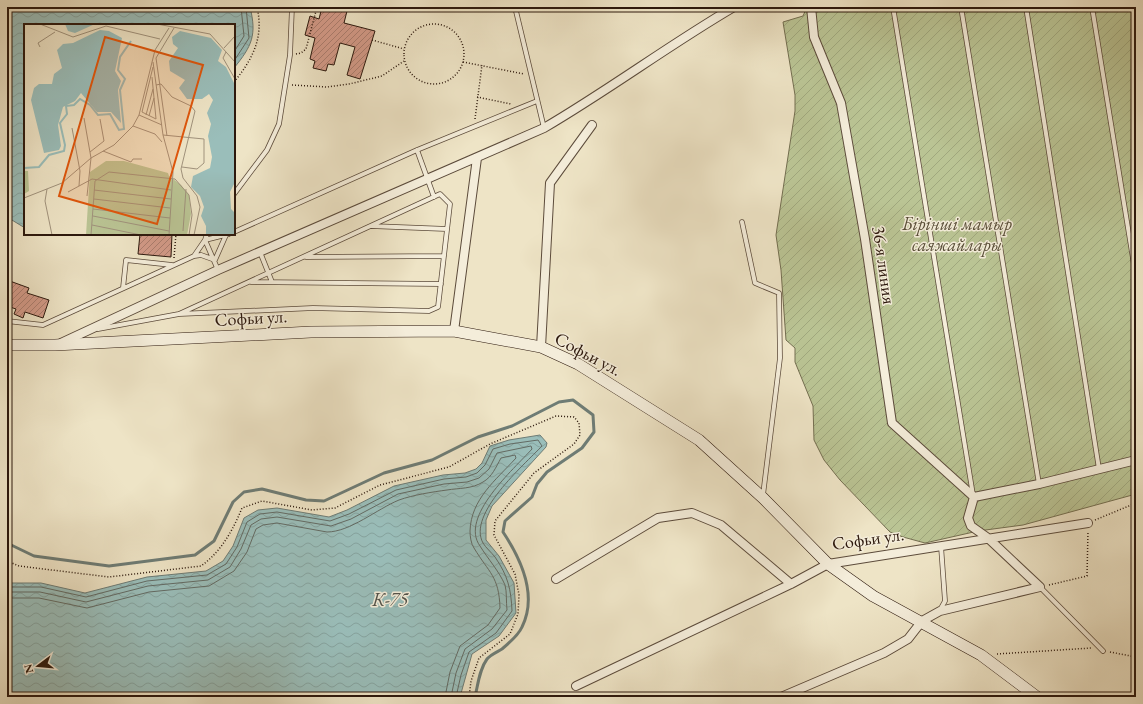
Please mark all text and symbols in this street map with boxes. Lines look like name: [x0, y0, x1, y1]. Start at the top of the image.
inset map: [24, 24, 235, 235]
park label: Бірінші мамыр саяжайлары: [901, 212, 1012, 257]
street label: 36-я линия: [868, 224, 901, 306]
street label: Софьи ул.: [214, 304, 288, 331]
street label: Софьи ул.: [551, 326, 626, 381]
street label: Софьи ул.: [830, 522, 905, 555]
water label: К-75: [371, 587, 409, 612]
north arrow: [18, 646, 58, 686]
text: N: [20, 662, 36, 675]

